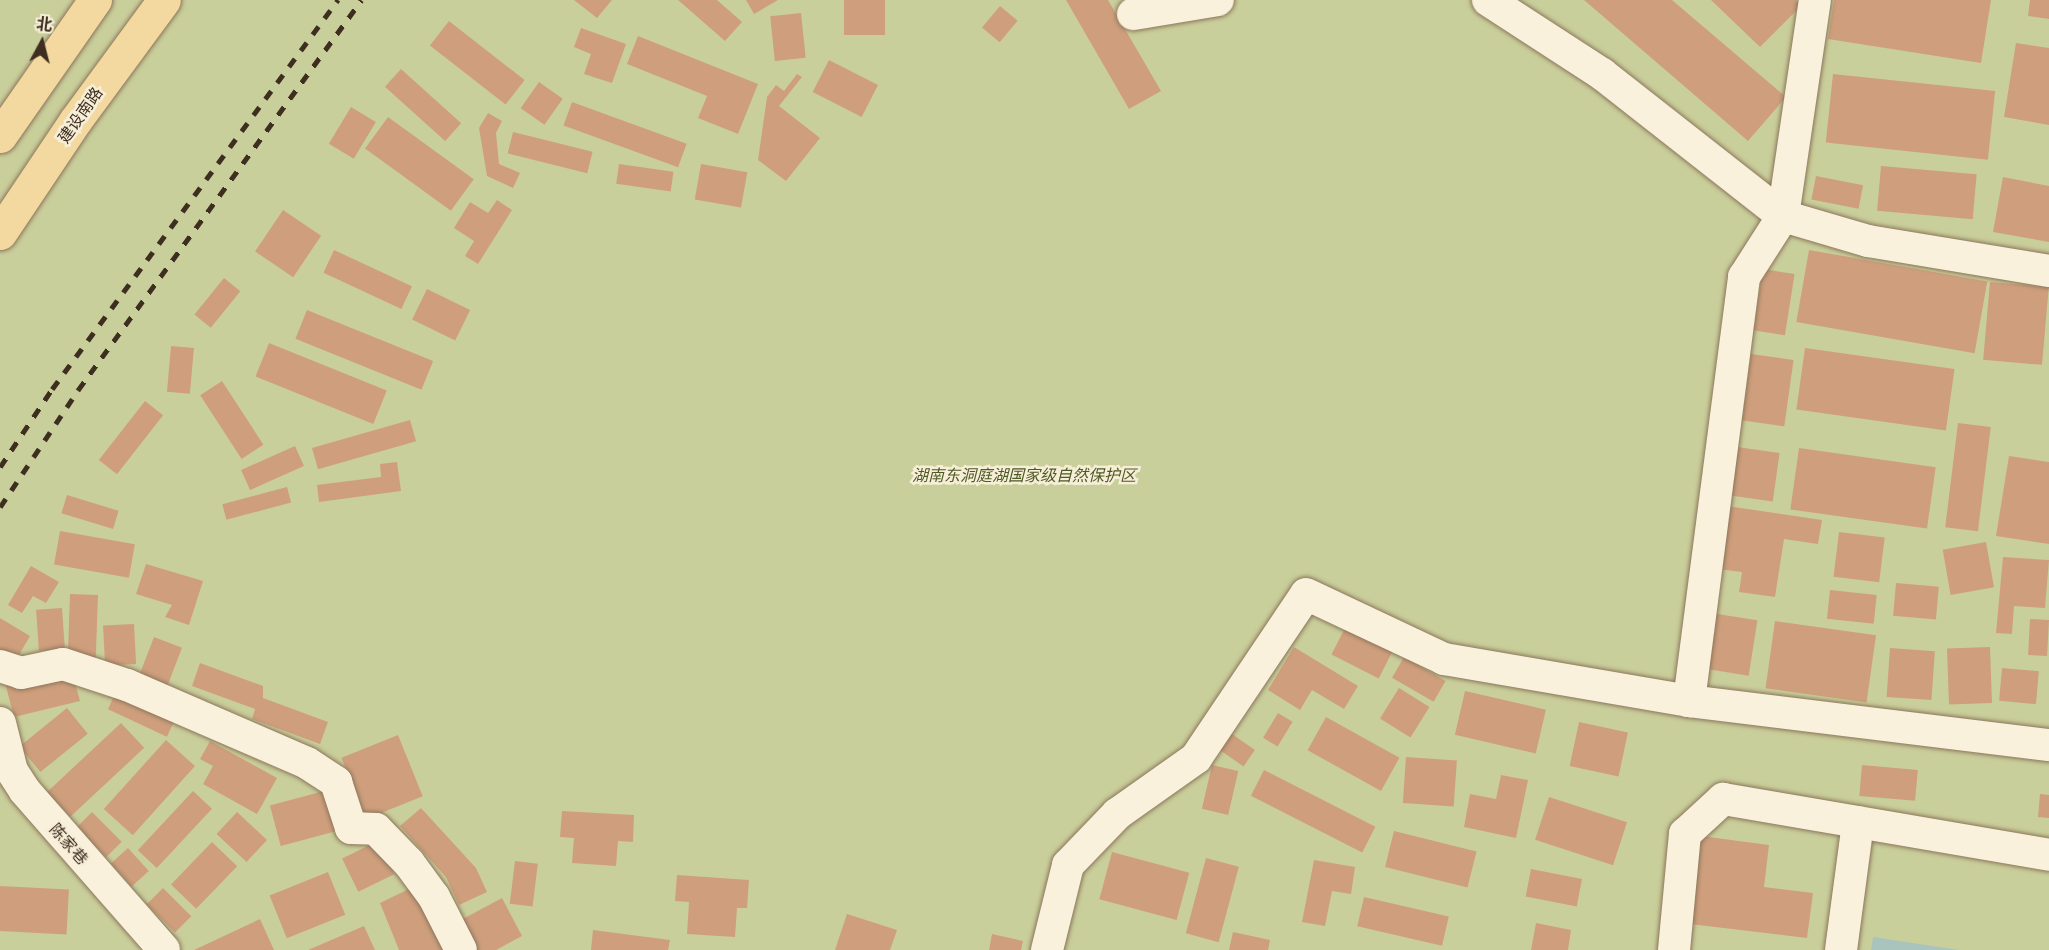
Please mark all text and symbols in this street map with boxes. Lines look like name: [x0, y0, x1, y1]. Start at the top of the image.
north arrow: [12, 12, 72, 72]
text: 北: [35, 12, 53, 36]
street label: 建设南路: [54, 83, 106, 147]
park label: 湖南东洞庭湖国家级自然保护区: [912, 465, 1136, 485]
street label: 陈家巷: [46, 820, 92, 868]

